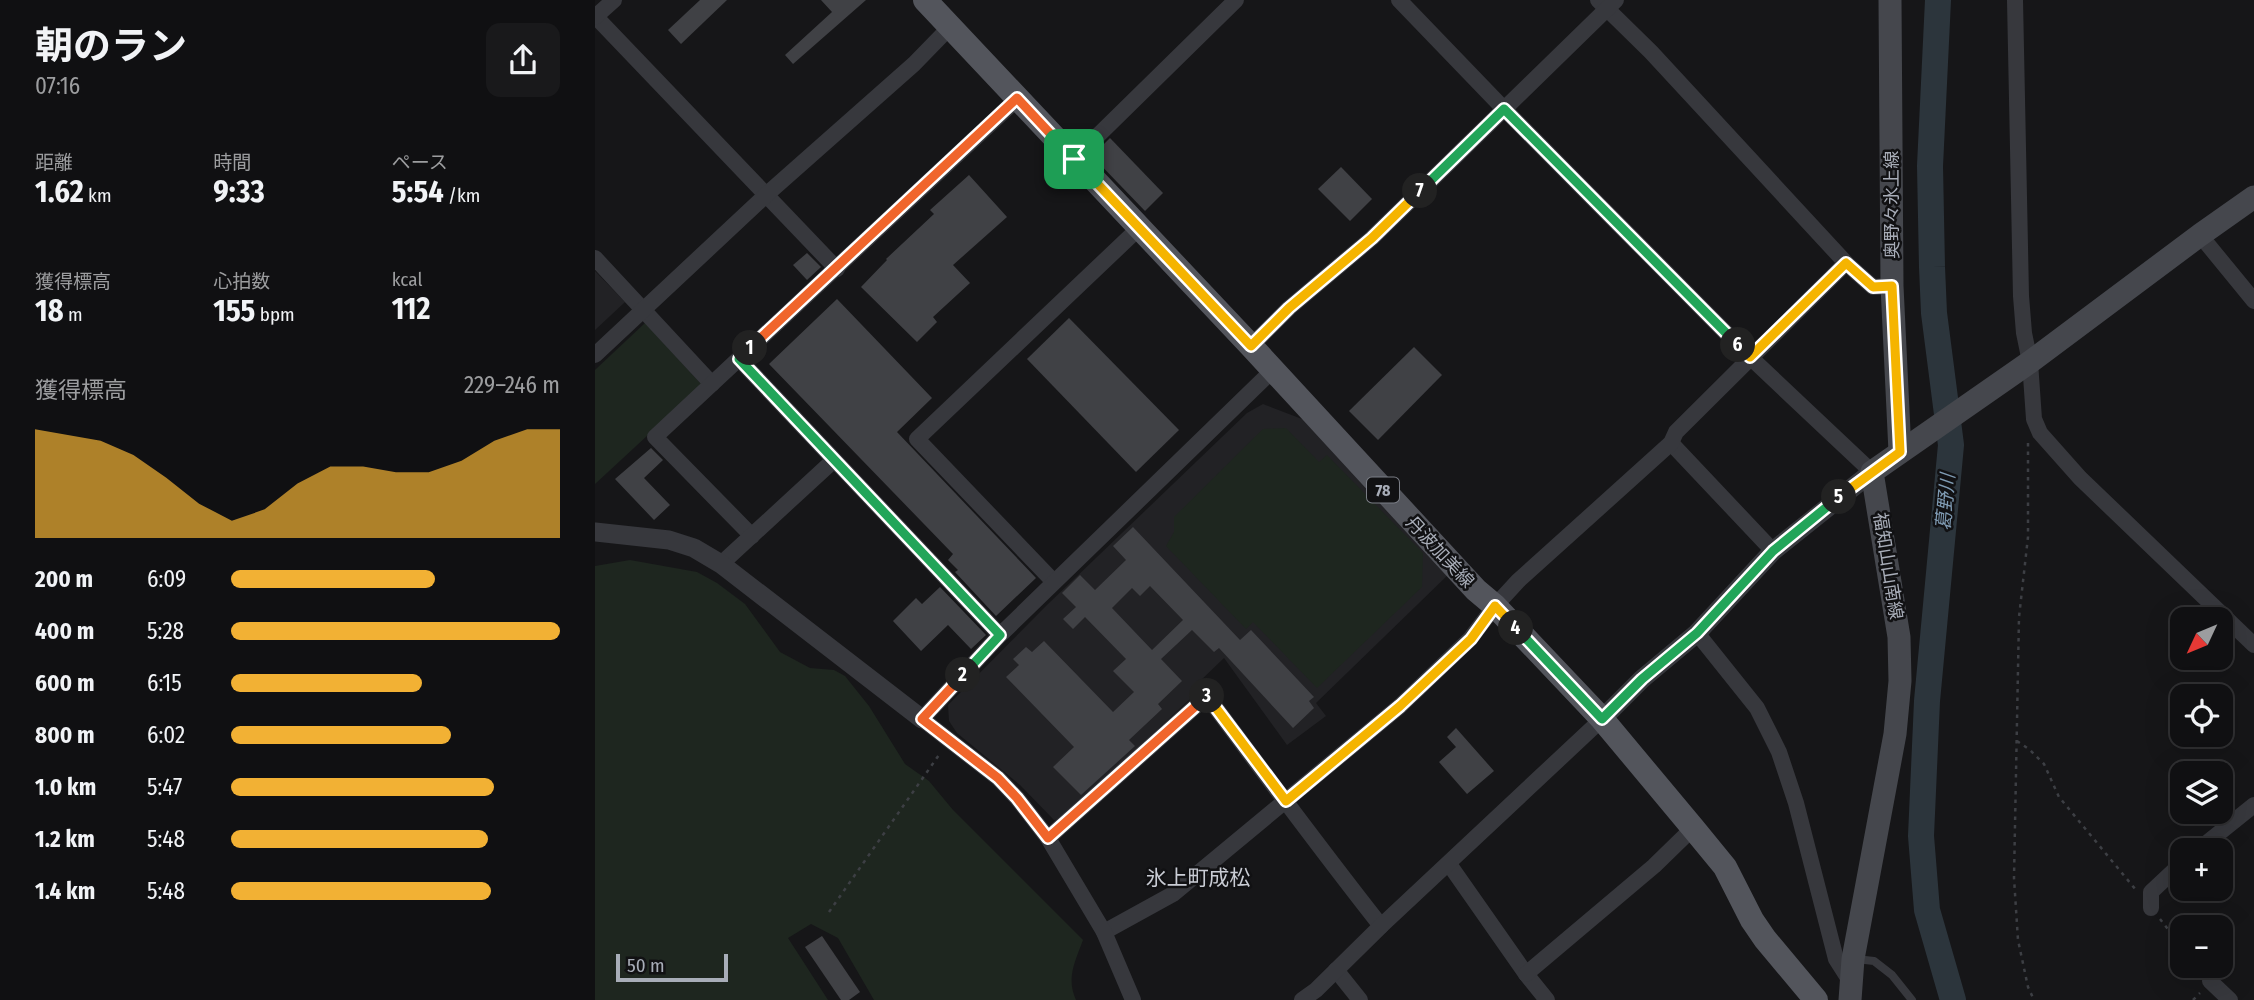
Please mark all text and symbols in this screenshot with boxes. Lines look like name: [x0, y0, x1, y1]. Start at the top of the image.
text: 朝のラン: [35, 23, 187, 69]
button: share: [486, 23, 560, 97]
text: 07:16: [35, 72, 80, 100]
pin: [1044, 129, 1104, 189]
icon: arrive: [1055, 140, 1093, 178]
text: 距離: [35, 151, 73, 174]
text: 時間: [213, 151, 251, 174]
text: ペース: [392, 151, 448, 174]
street label: 奥野々氷上線: [1881, 151, 1903, 259]
text: 1.62: [35, 174, 84, 210]
text: 9:33: [213, 174, 265, 210]
text: 5:54: [392, 174, 444, 210]
pin: 7: [1403, 174, 1437, 208]
text: 7: [1415, 179, 1424, 202]
text: km: [84, 184, 112, 207]
text: /km: [444, 184, 480, 207]
text: kcal: [392, 268, 422, 291]
text: 獲得標高: [35, 270, 111, 293]
text: 心拍数: [213, 270, 270, 293]
text: 112: [392, 291, 430, 327]
text: 18: [35, 293, 64, 329]
text: 155: [213, 293, 255, 329]
text: m: [64, 303, 83, 326]
text: bpm: [255, 303, 295, 326]
pin: 6: [1721, 328, 1755, 362]
pin: 1: [733, 330, 767, 366]
text: 6: [1733, 333, 1742, 356]
text: 1: [745, 336, 754, 359]
text: 229–246 m: [464, 371, 560, 399]
text: 獲得標高: [35, 376, 127, 404]
water label: 葛野川: [1932, 471, 1960, 531]
road number: 78: [1367, 477, 1399, 503]
pin: 5: [1821, 480, 1857, 514]
text: 5: [1834, 485, 1843, 508]
street label: 福知山山南線: [1869, 511, 1907, 621]
street label: 丹波加美線: [1401, 512, 1479, 592]
text: 200 m: [35, 565, 93, 593]
text: 6:09: [147, 565, 186, 593]
north arrow: [2170, 607, 2233, 670]
map controls: [2170, 607, 2233, 978]
pin: 4: [1499, 610, 1534, 646]
text: 4: [1511, 616, 1520, 639]
text: 400 m: [35, 617, 94, 645]
text: 5:28: [147, 617, 184, 645]
pin: 2: [945, 658, 981, 692]
text: 2: [958, 663, 967, 686]
text: 600 m: [35, 669, 94, 697]
text: 6:15: [147, 669, 182, 697]
pin: 3: [1189, 678, 1225, 714]
text: 3: [1202, 684, 1211, 707]
button: locate: [2170, 684, 2233, 747]
text: 800 m: [35, 721, 95, 749]
text: 6:02: [147, 721, 185, 749]
button: layers: [2170, 761, 2233, 824]
text: 1.0 km: [35, 773, 96, 801]
text: 5:47: [147, 773, 182, 801]
text: 1.2 km: [35, 825, 95, 853]
text: 5:48: [147, 825, 185, 853]
button: +: [2170, 838, 2233, 901]
district label: 氷上町成松: [1146, 865, 1251, 891]
text: 1.4 km: [35, 877, 95, 905]
text: 5:48: [147, 877, 185, 905]
button: −: [2170, 915, 2233, 978]
scale bar: [616, 951, 728, 983]
text: 50 m: [627, 954, 665, 977]

